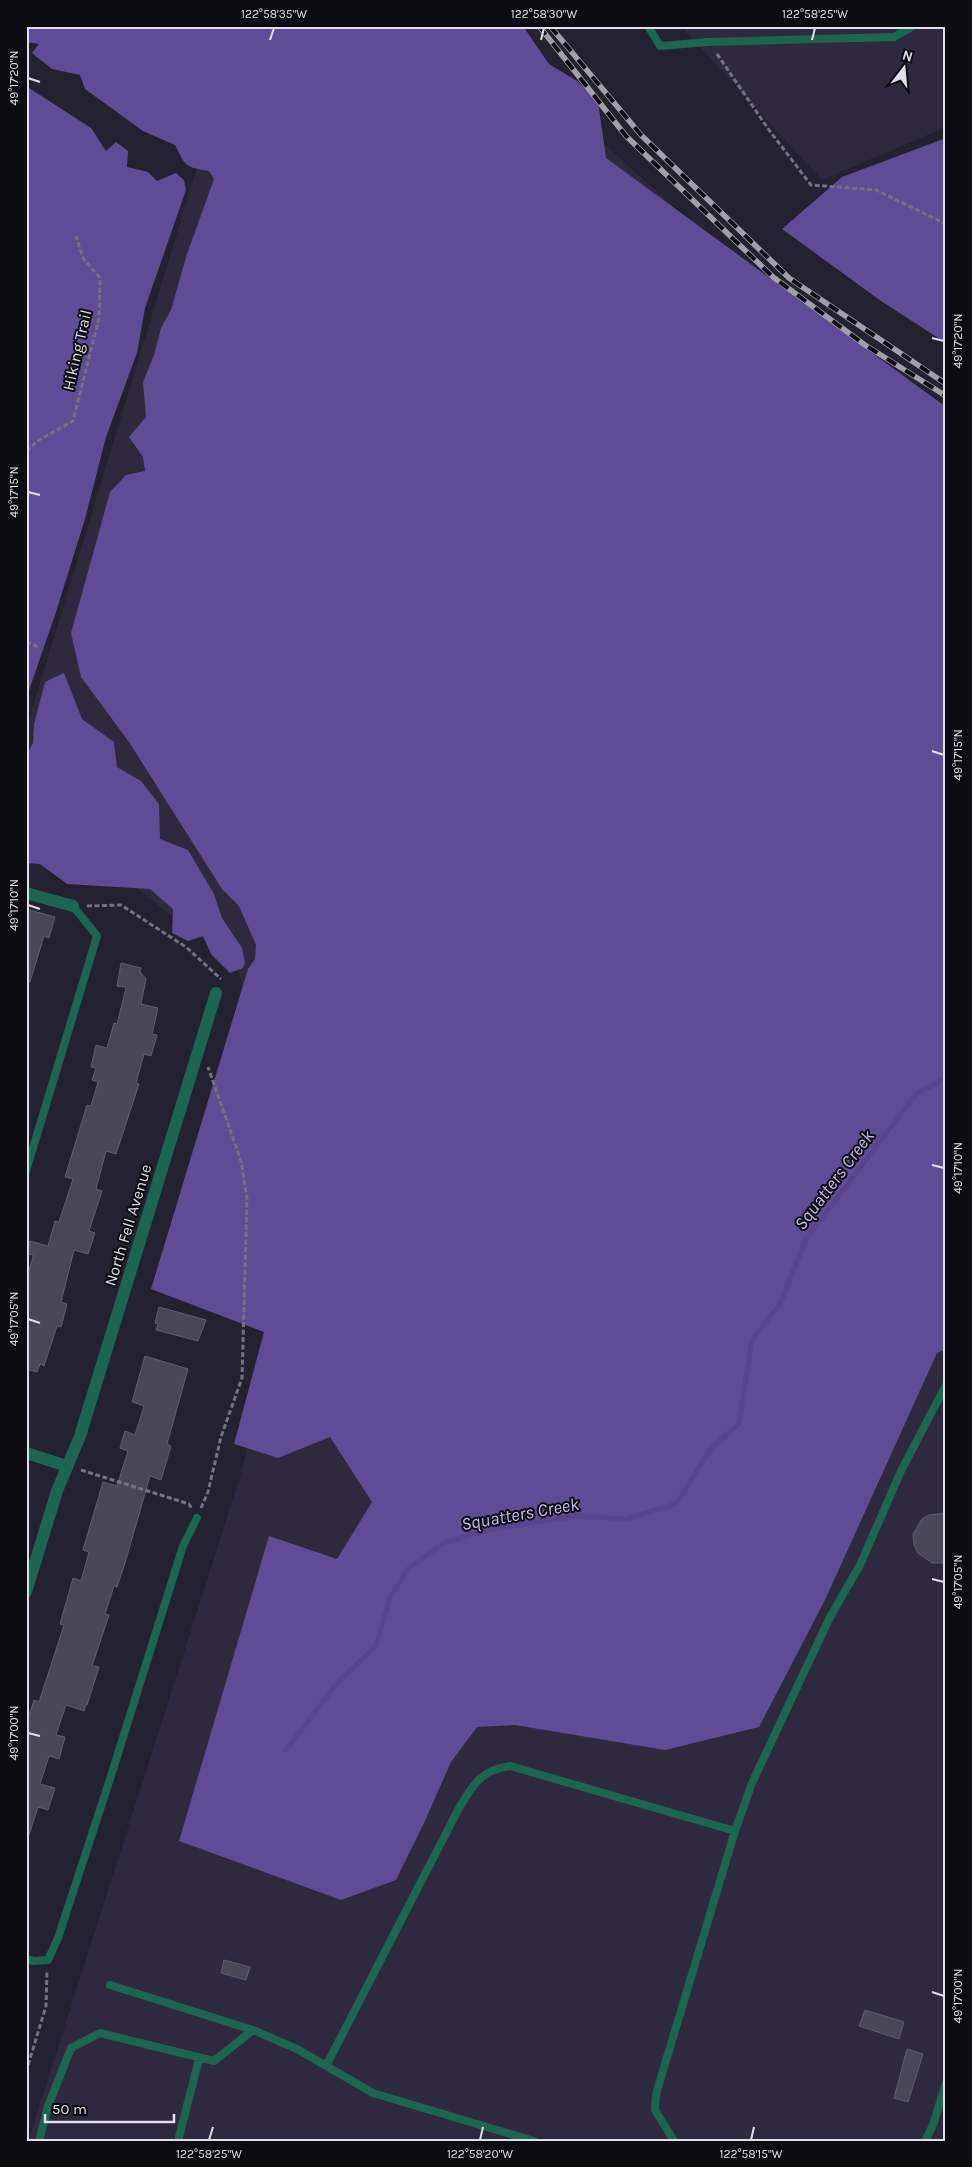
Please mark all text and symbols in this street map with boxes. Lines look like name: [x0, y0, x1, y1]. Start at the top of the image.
text: 122°58'35"W: [241, 7, 307, 21]
text: 122°58'30"W: [511, 7, 577, 21]
text: 122°58'25"W: [782, 7, 848, 21]
north arrow: [880, 42, 930, 92]
text: N: [900, 46, 915, 66]
text: 49°17'20"N: [7, 51, 21, 105]
street label: Hiking Trail: [58, 308, 96, 392]
text: 49°17'20"N: [951, 314, 965, 368]
text: 49°17'15"N: [7, 466, 21, 518]
text: 49°17'15"N: [951, 729, 965, 781]
text: 49°17'10"N: [7, 879, 21, 931]
water label: Squatters Creek: [789, 1125, 879, 1234]
text: 49°17'10"N: [951, 1142, 965, 1194]
street label: North Fell Avenue: [100, 1162, 156, 1288]
text: 49°17'05"N: [7, 1292, 21, 1346]
water label: Squatters Creek: [459, 1493, 581, 1535]
text: 49°17'05"N: [951, 1555, 965, 1609]
text: 49°17'00"N: [7, 1705, 21, 1761]
text: 49°17'00"N: [951, 1968, 965, 2024]
scale bar: [45, 2092, 174, 2124]
text: 50 m: [52, 2100, 87, 2118]
text: 122°58'25"W: [176, 2147, 242, 2161]
text: 122°58'20"W: [447, 2147, 513, 2161]
text: 122°58'15"W: [720, 2147, 783, 2161]

